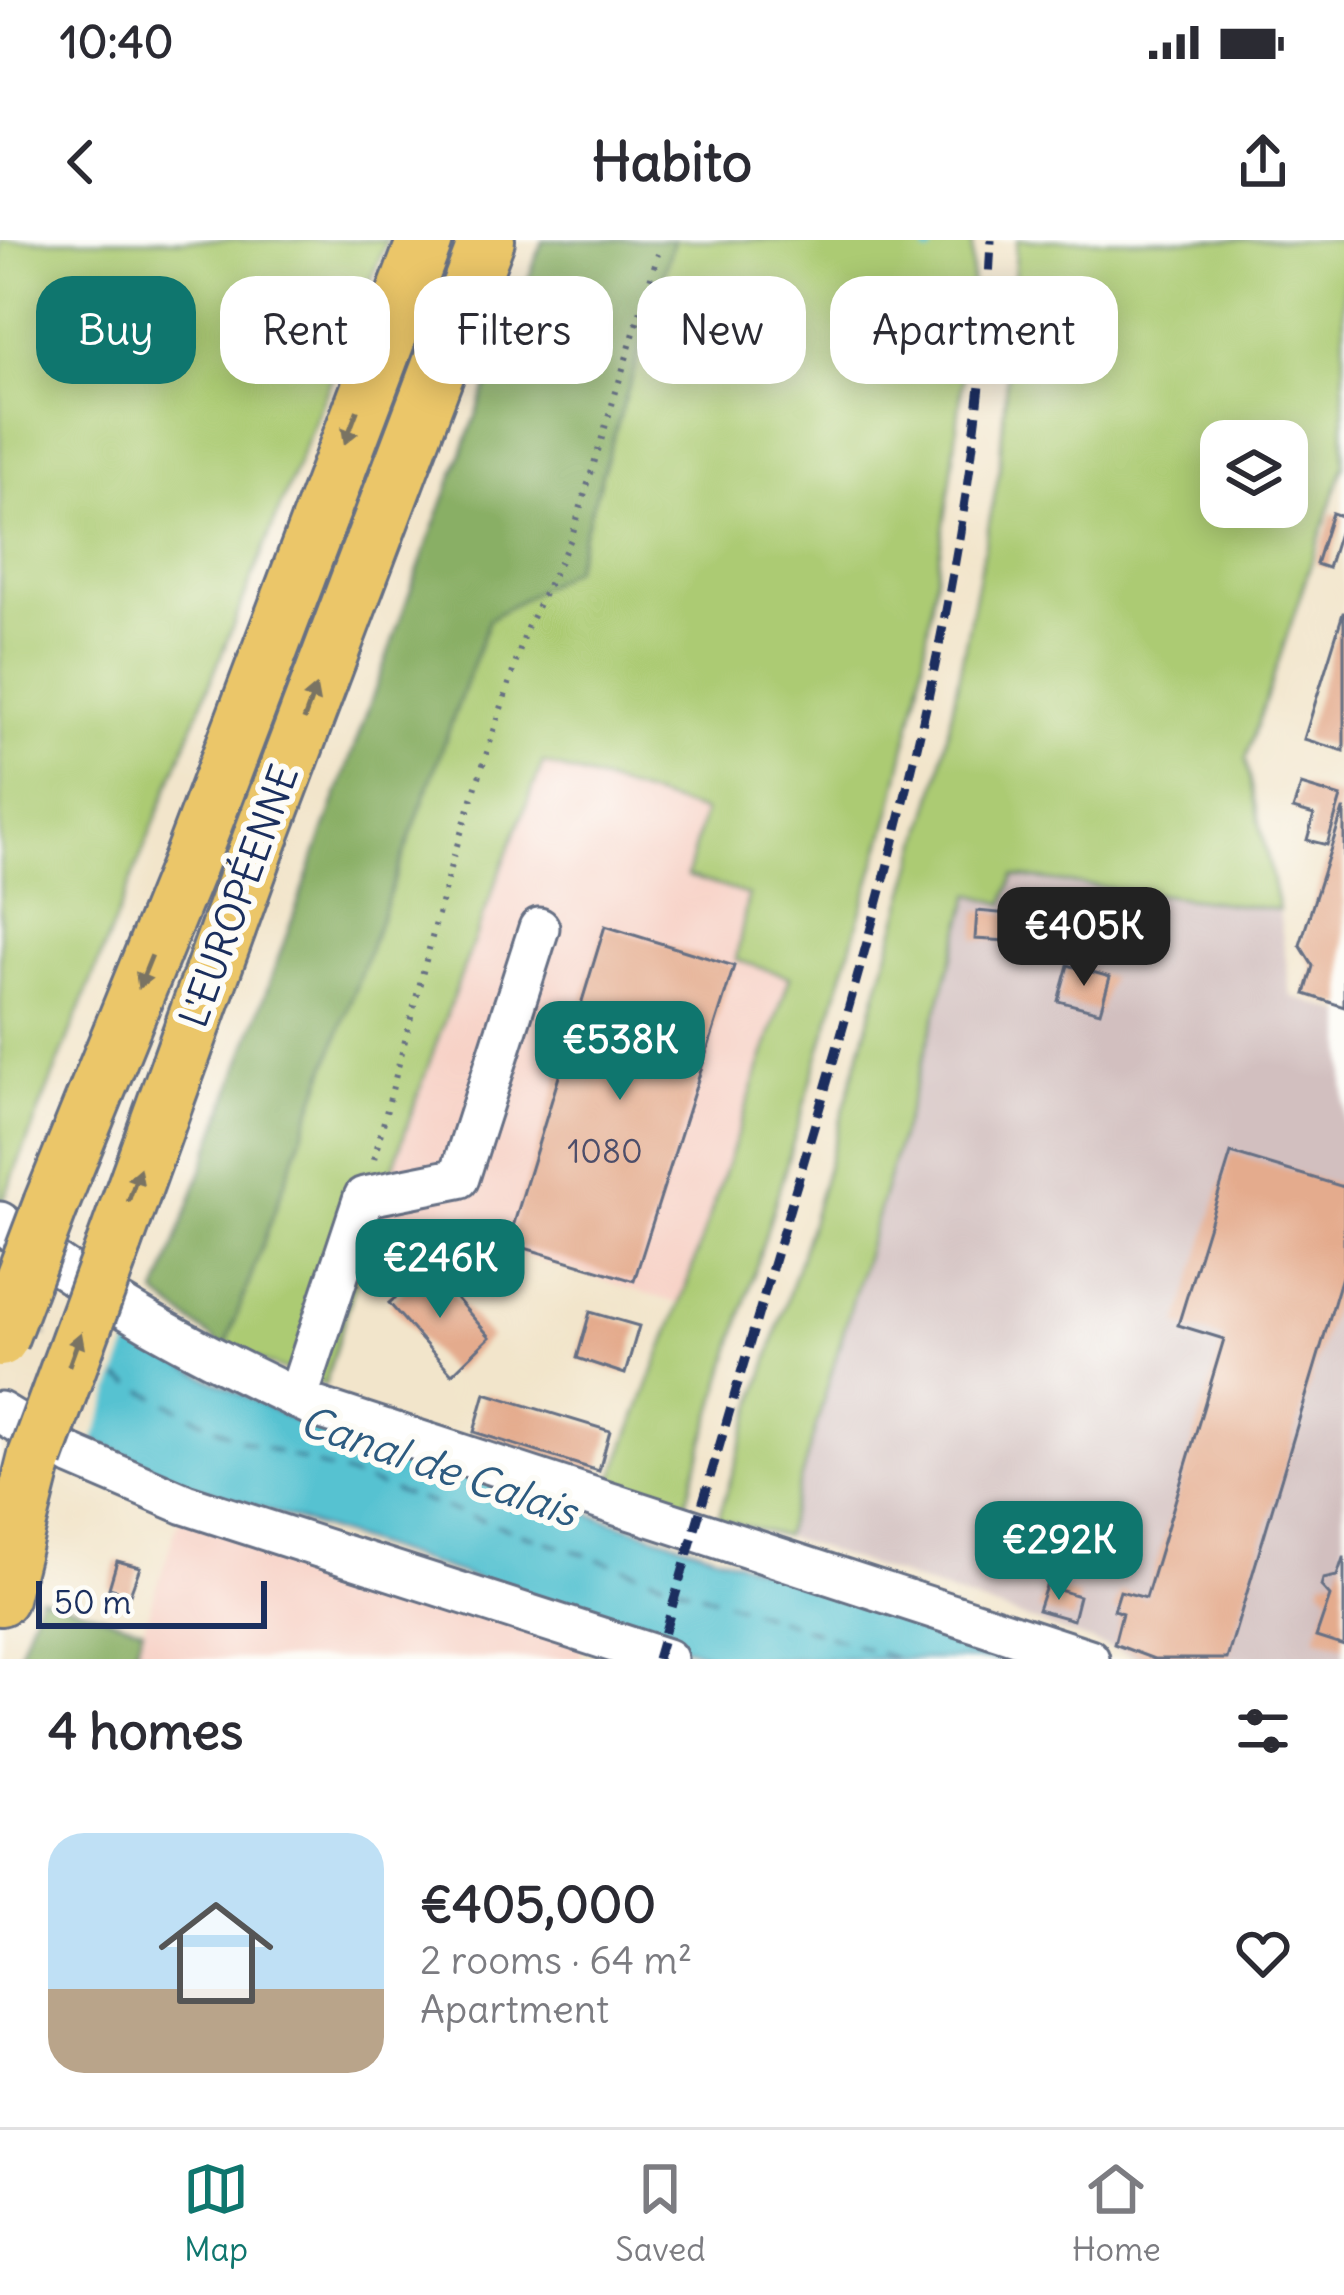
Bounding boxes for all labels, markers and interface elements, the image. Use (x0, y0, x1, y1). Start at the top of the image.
text: 10:40 (60, 14, 173, 70)
text: Habito (592, 128, 752, 196)
icon: back (48, 129, 114, 195)
icon: share (1230, 129, 1296, 195)
chip: Buy (36, 276, 196, 384)
chip: Rent (220, 276, 390, 384)
chip: Filters (414, 276, 613, 384)
chip: New (637, 276, 806, 384)
chip: Apartment (830, 276, 1118, 384)
one-way arrow (341, 410, 360, 446)
map controls (1200, 420, 1308, 528)
button: layers (1200, 420, 1308, 528)
one-way arrow (302, 685, 321, 721)
street label: L'EUROPÉENNE (169, 758, 309, 1034)
pin: €405K (1000, 887, 1168, 989)
text: €405K (1024, 901, 1144, 950)
one-way arrow (135, 955, 154, 991)
pin: €538K (536, 1001, 704, 1103)
text: €538K (562, 1015, 678, 1064)
house number: 1080 (567, 1130, 643, 1172)
one-way arrow (126, 1166, 145, 1203)
pin: €246K (356, 1219, 524, 1321)
text: €246K (383, 1233, 497, 1282)
one-way arrow (67, 1330, 86, 1366)
water label: Canal de Calais (294, 1394, 587, 1539)
pin: €292K (975, 1501, 1143, 1603)
text: €292K (1002, 1515, 1116, 1564)
scale bar (36, 1575, 267, 1628)
text: 50 m (54, 1581, 131, 1623)
icon: filters (1230, 1698, 1296, 1764)
text: 4 homes (48, 1699, 243, 1763)
text: €405,000 (420, 1872, 656, 1936)
icon: home (144, 1881, 288, 2025)
icon: heart (1230, 1920, 1296, 1986)
text: 2 rooms · 64 m² (420, 1936, 692, 1985)
text: Apartment (420, 1985, 609, 2034)
tab: Map (183, 2156, 249, 2270)
tab: Saved (615, 2156, 706, 2270)
tab: Home (1072, 2156, 1161, 2270)

